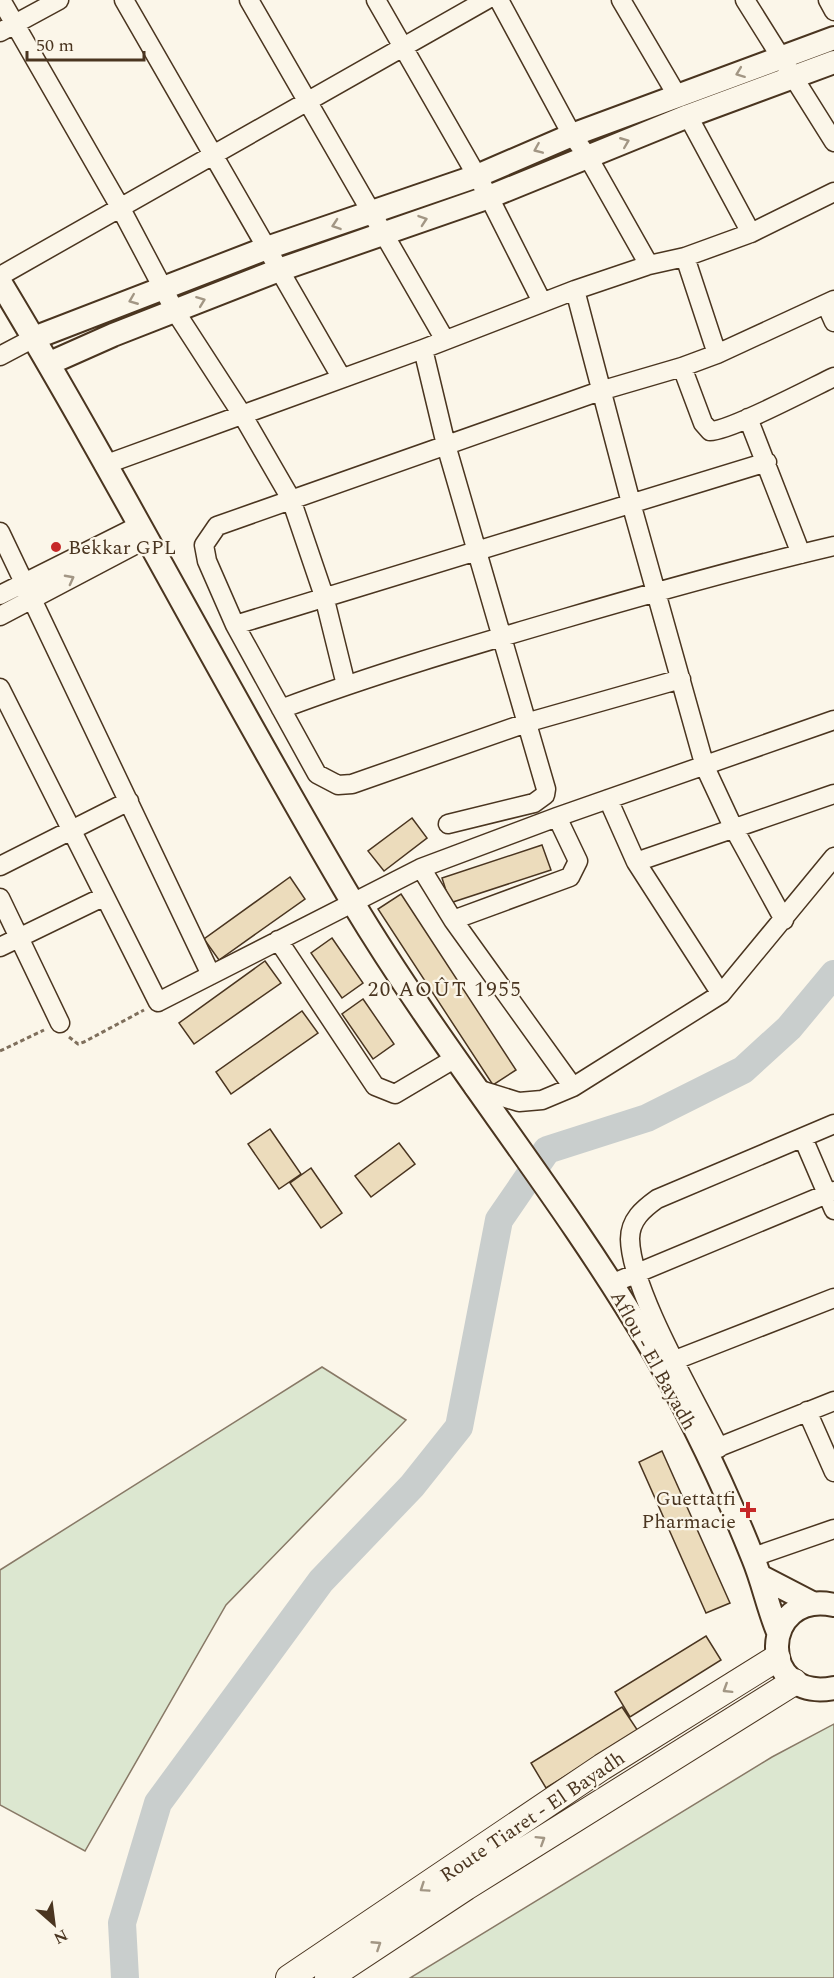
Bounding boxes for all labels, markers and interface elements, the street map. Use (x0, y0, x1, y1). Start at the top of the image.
scale bar (27, 24, 144, 62)
text: 50 m (36, 32, 74, 59)
one-way arrow (735, 66, 746, 78)
one-way arrow (618, 137, 629, 149)
one-way arrow (533, 142, 544, 154)
one-way arrow (417, 214, 428, 227)
one-way arrow (331, 218, 341, 230)
one-way arrow (128, 293, 139, 305)
one-way arrow (195, 295, 205, 308)
place label: Bekkar GPL (68, 533, 176, 563)
marker: Bekkar GPL (49, 540, 63, 554)
one-way arrow (64, 575, 75, 586)
district label: 20 AOÛT 1955 (368, 974, 522, 1006)
street label: Aflou - El Bayadh (602, 1285, 704, 1436)
place label: Guettatfi Pharmacie (642, 1484, 736, 1537)
marker: Guettatfi Pharmacie (741, 1503, 755, 1517)
one-way arrow (723, 1681, 733, 1693)
street label: Route Tiaret - El Bayadh (434, 1744, 631, 1890)
one-way arrow (535, 1836, 545, 1848)
one-way arrow (420, 1881, 431, 1892)
north arrow (24, 1894, 84, 1954)
text: N (49, 1923, 72, 1950)
one-way arrow (371, 1941, 381, 1953)

